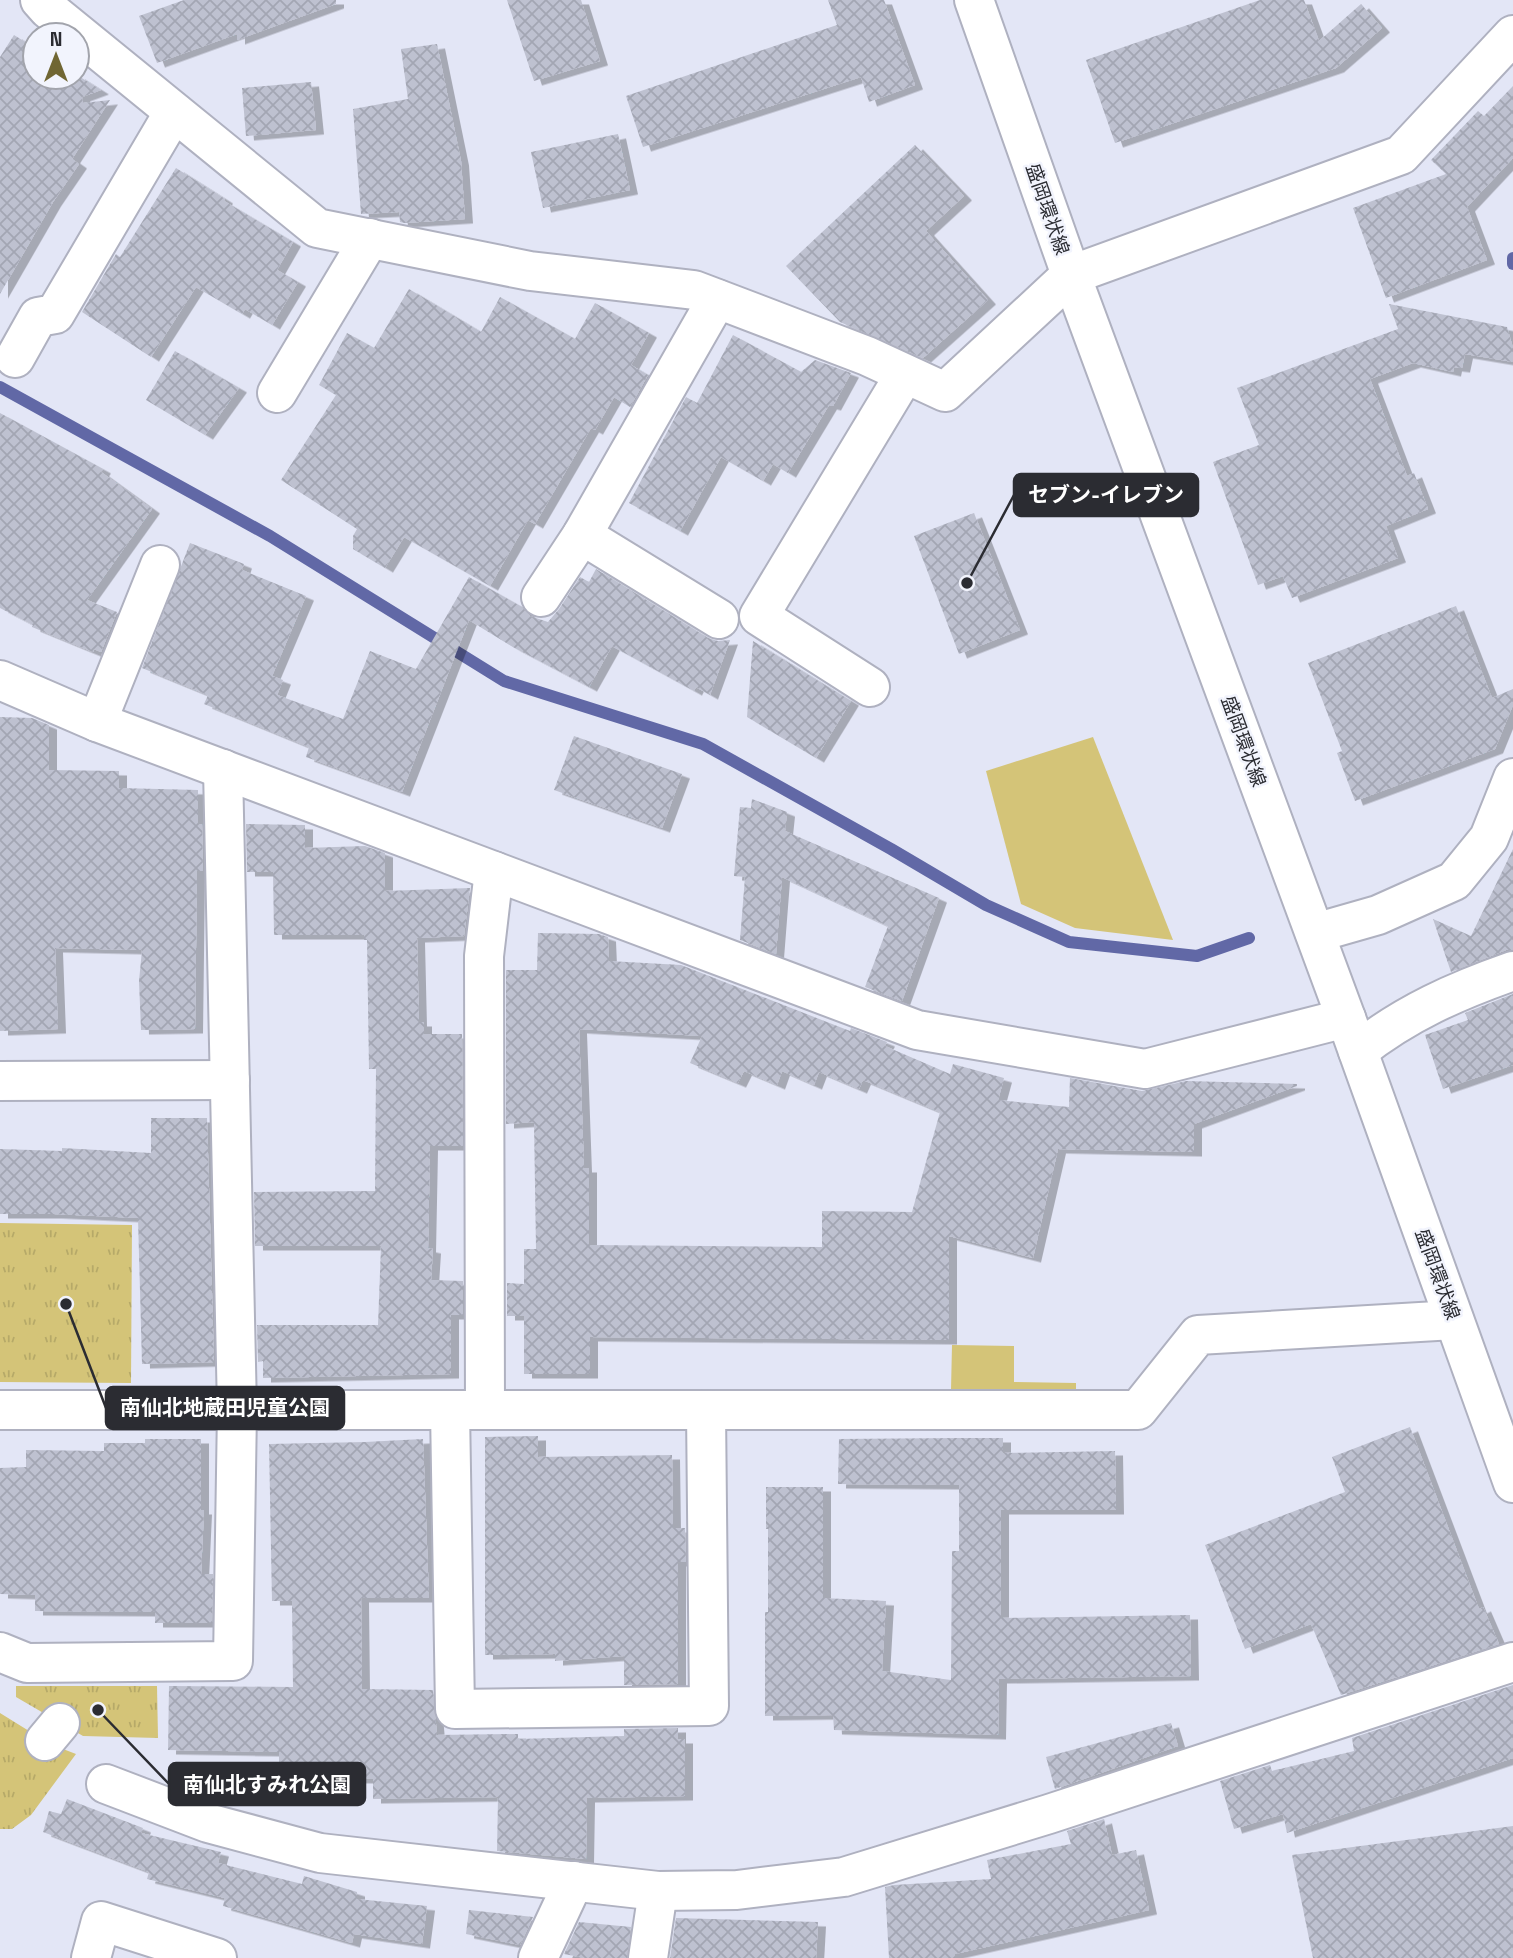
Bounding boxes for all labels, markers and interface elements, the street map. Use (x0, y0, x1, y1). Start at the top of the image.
north arrow (21, 21, 91, 91)
text: N (50, 27, 62, 52)
street label: 盛岡環状線 (1020, 160, 1075, 258)
callout: セブン-イレブン (1014, 474, 1198, 516)
text: セブン-イレブン (1028, 481, 1184, 508)
street label: 盛岡環状線 (1216, 692, 1272, 790)
street label: 盛岡環状線 (1410, 1225, 1466, 1323)
callout: 南仙北地蔵田児童公園 (106, 1387, 344, 1429)
text: 南仙北地蔵田児童公園 (120, 1394, 330, 1421)
callout: 南仙北すみれ公園 (169, 1763, 365, 1805)
text: 南仙北すみれ公園 (183, 1771, 351, 1798)

